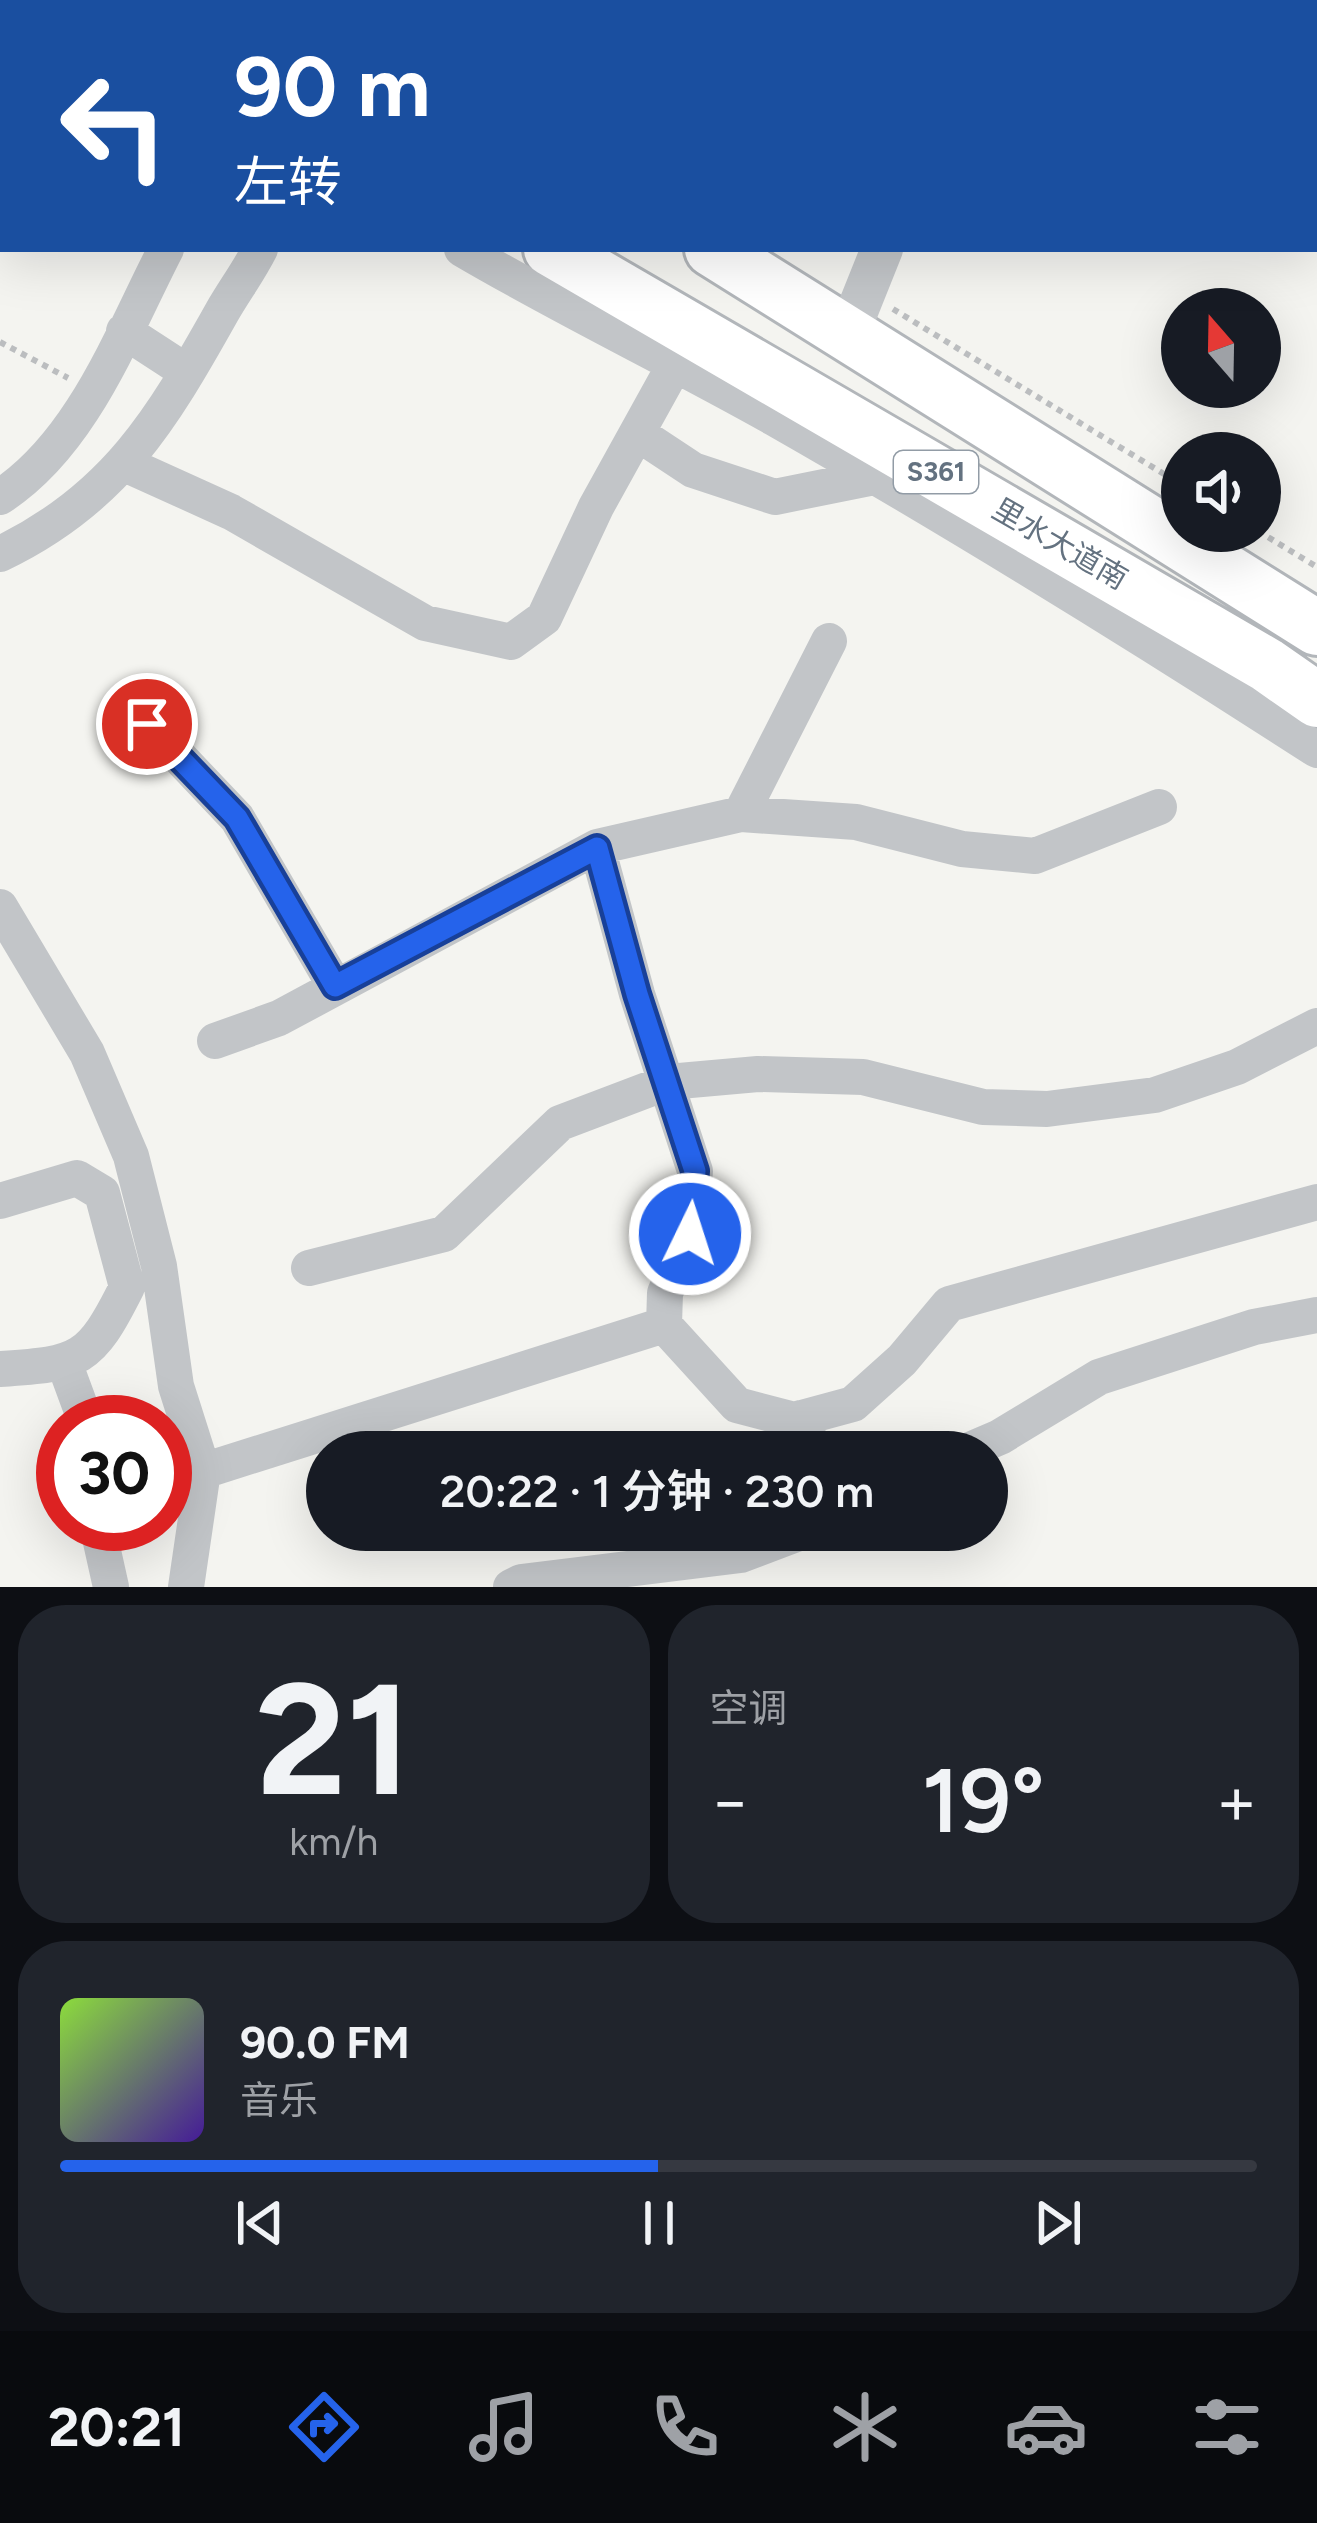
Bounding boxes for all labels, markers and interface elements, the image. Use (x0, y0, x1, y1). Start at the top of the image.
text: 90 m (234, 36, 430, 137)
icon: left (36, 48, 192, 204)
text: 左转 (234, 150, 342, 215)
north arrow (1161, 288, 1281, 408)
map controls (1161, 288, 1281, 552)
button: sound (1161, 432, 1281, 552)
road number: S361 (894, 451, 978, 493)
street label: 里水大道南 (986, 490, 1134, 597)
pin (96, 673, 198, 775)
icon: arrive (114, 691, 180, 757)
position arrow (627, 1171, 753, 1297)
speed limit sign: 30 (36, 1395, 192, 1551)
text: 20:22 · 1 分钟 · 230 m (440, 1464, 874, 1518)
text: 21 (256, 1646, 412, 1833)
text: 空调 (710, 1685, 788, 1732)
text: 19° (922, 1746, 1045, 1855)
text: − (710, 1761, 751, 1841)
text: + (1216, 1761, 1257, 1841)
text: km/h (289, 1818, 378, 1865)
text: 90.0 FM (240, 2015, 410, 2069)
text: 音乐 (240, 2077, 318, 2124)
icon: previous (227, 2190, 293, 2256)
icon: pause (626, 2190, 692, 2256)
icon: next (1025, 2190, 1091, 2256)
icon: directions (282, 2385, 366, 2469)
icon: music (462, 2385, 546, 2469)
icon: phone (643, 2385, 727, 2469)
icon: climate (823, 2385, 907, 2469)
icon: car (1004, 2385, 1088, 2469)
icon: filters (1185, 2385, 1269, 2469)
text: 20:21 (48, 2395, 185, 2460)

